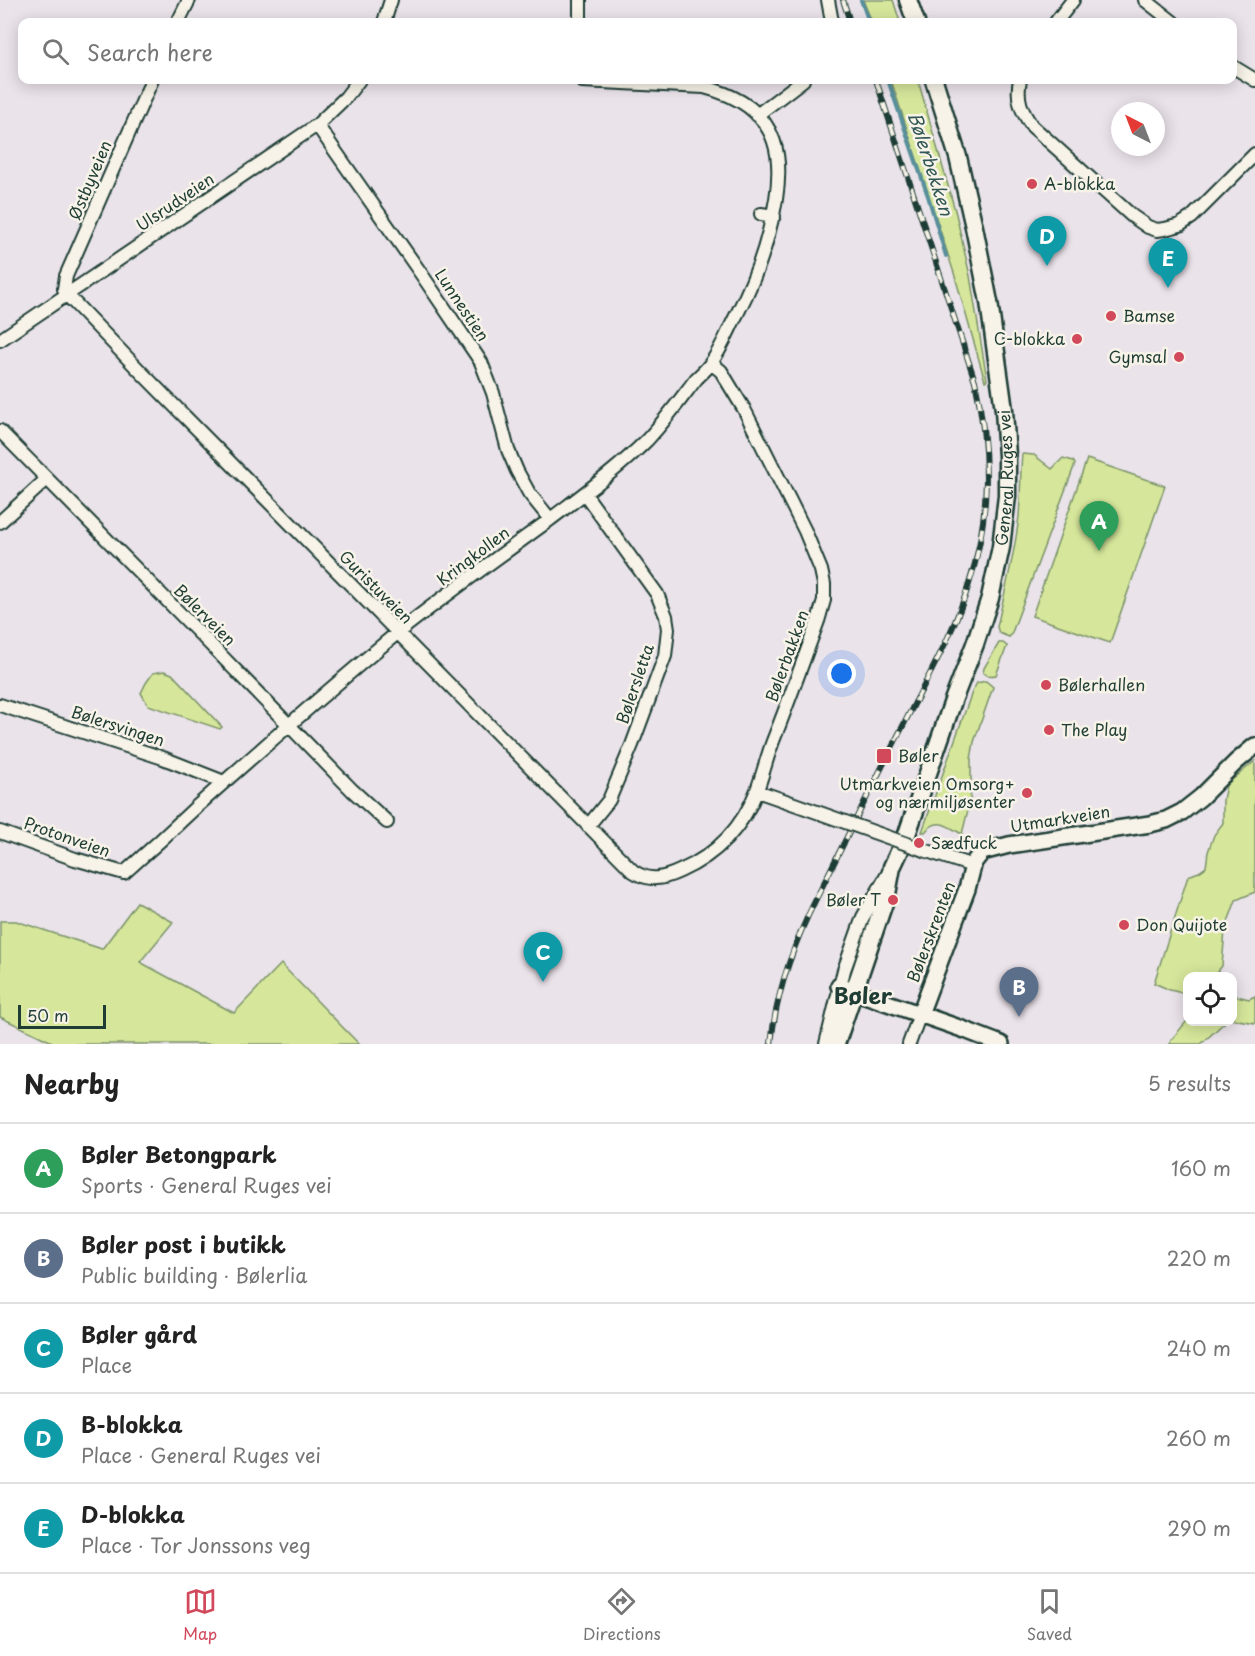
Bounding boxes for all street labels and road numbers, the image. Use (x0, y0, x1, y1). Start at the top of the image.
street label: Østbyveien (62, 136, 117, 223)
street label: Ulsrudveien (131, 166, 218, 236)
street label: Lunnestien (430, 263, 496, 345)
street label: General Ruges vei (988, 409, 1018, 547)
street label: Kringkollen (431, 520, 514, 591)
street label: Guristuveien (334, 544, 419, 629)
street label: Bølerveien (169, 578, 242, 651)
street label: Bølerbakken (758, 606, 814, 705)
street label: Bølersletta (609, 640, 659, 727)
street label: Bølersvingen (69, 699, 168, 751)
street label: Utmarkveien (1008, 798, 1111, 838)
street label: Protonveien (21, 810, 114, 862)
street label: Bølerskrenten (900, 878, 960, 985)

